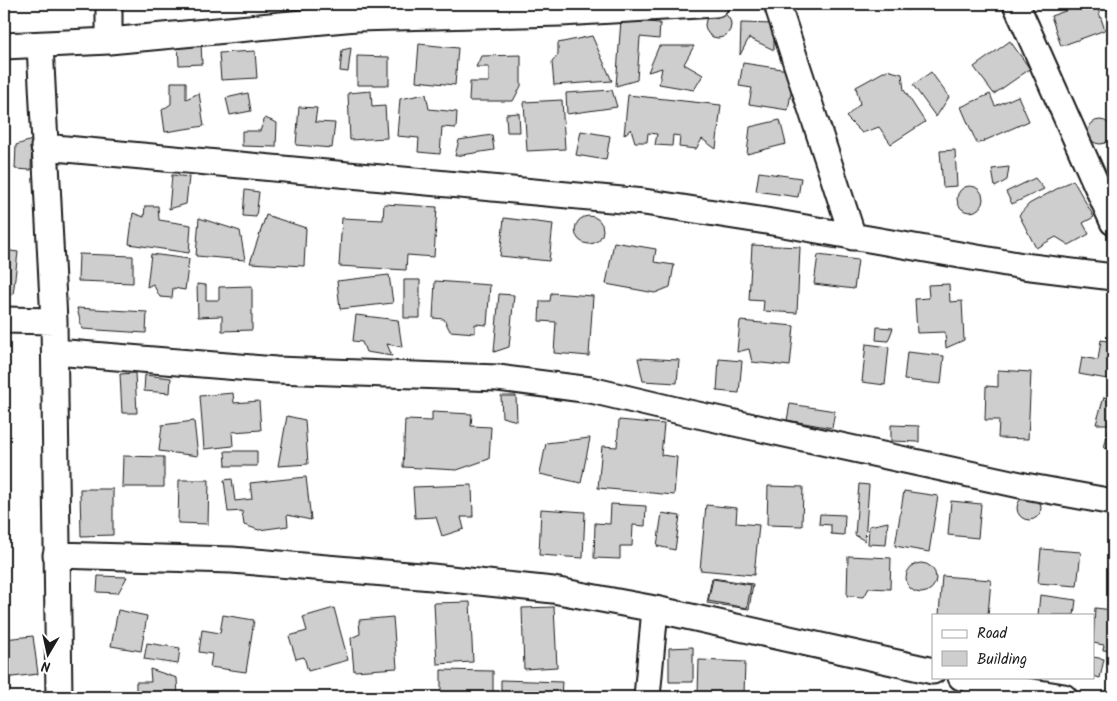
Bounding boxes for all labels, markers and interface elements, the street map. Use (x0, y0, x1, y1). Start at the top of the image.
legend (932, 614, 1094, 678)
text: Road (977, 622, 1008, 646)
north arrow (22, 628, 72, 678)
text: Building (977, 648, 1027, 672)
text: N (40, 654, 52, 677)

